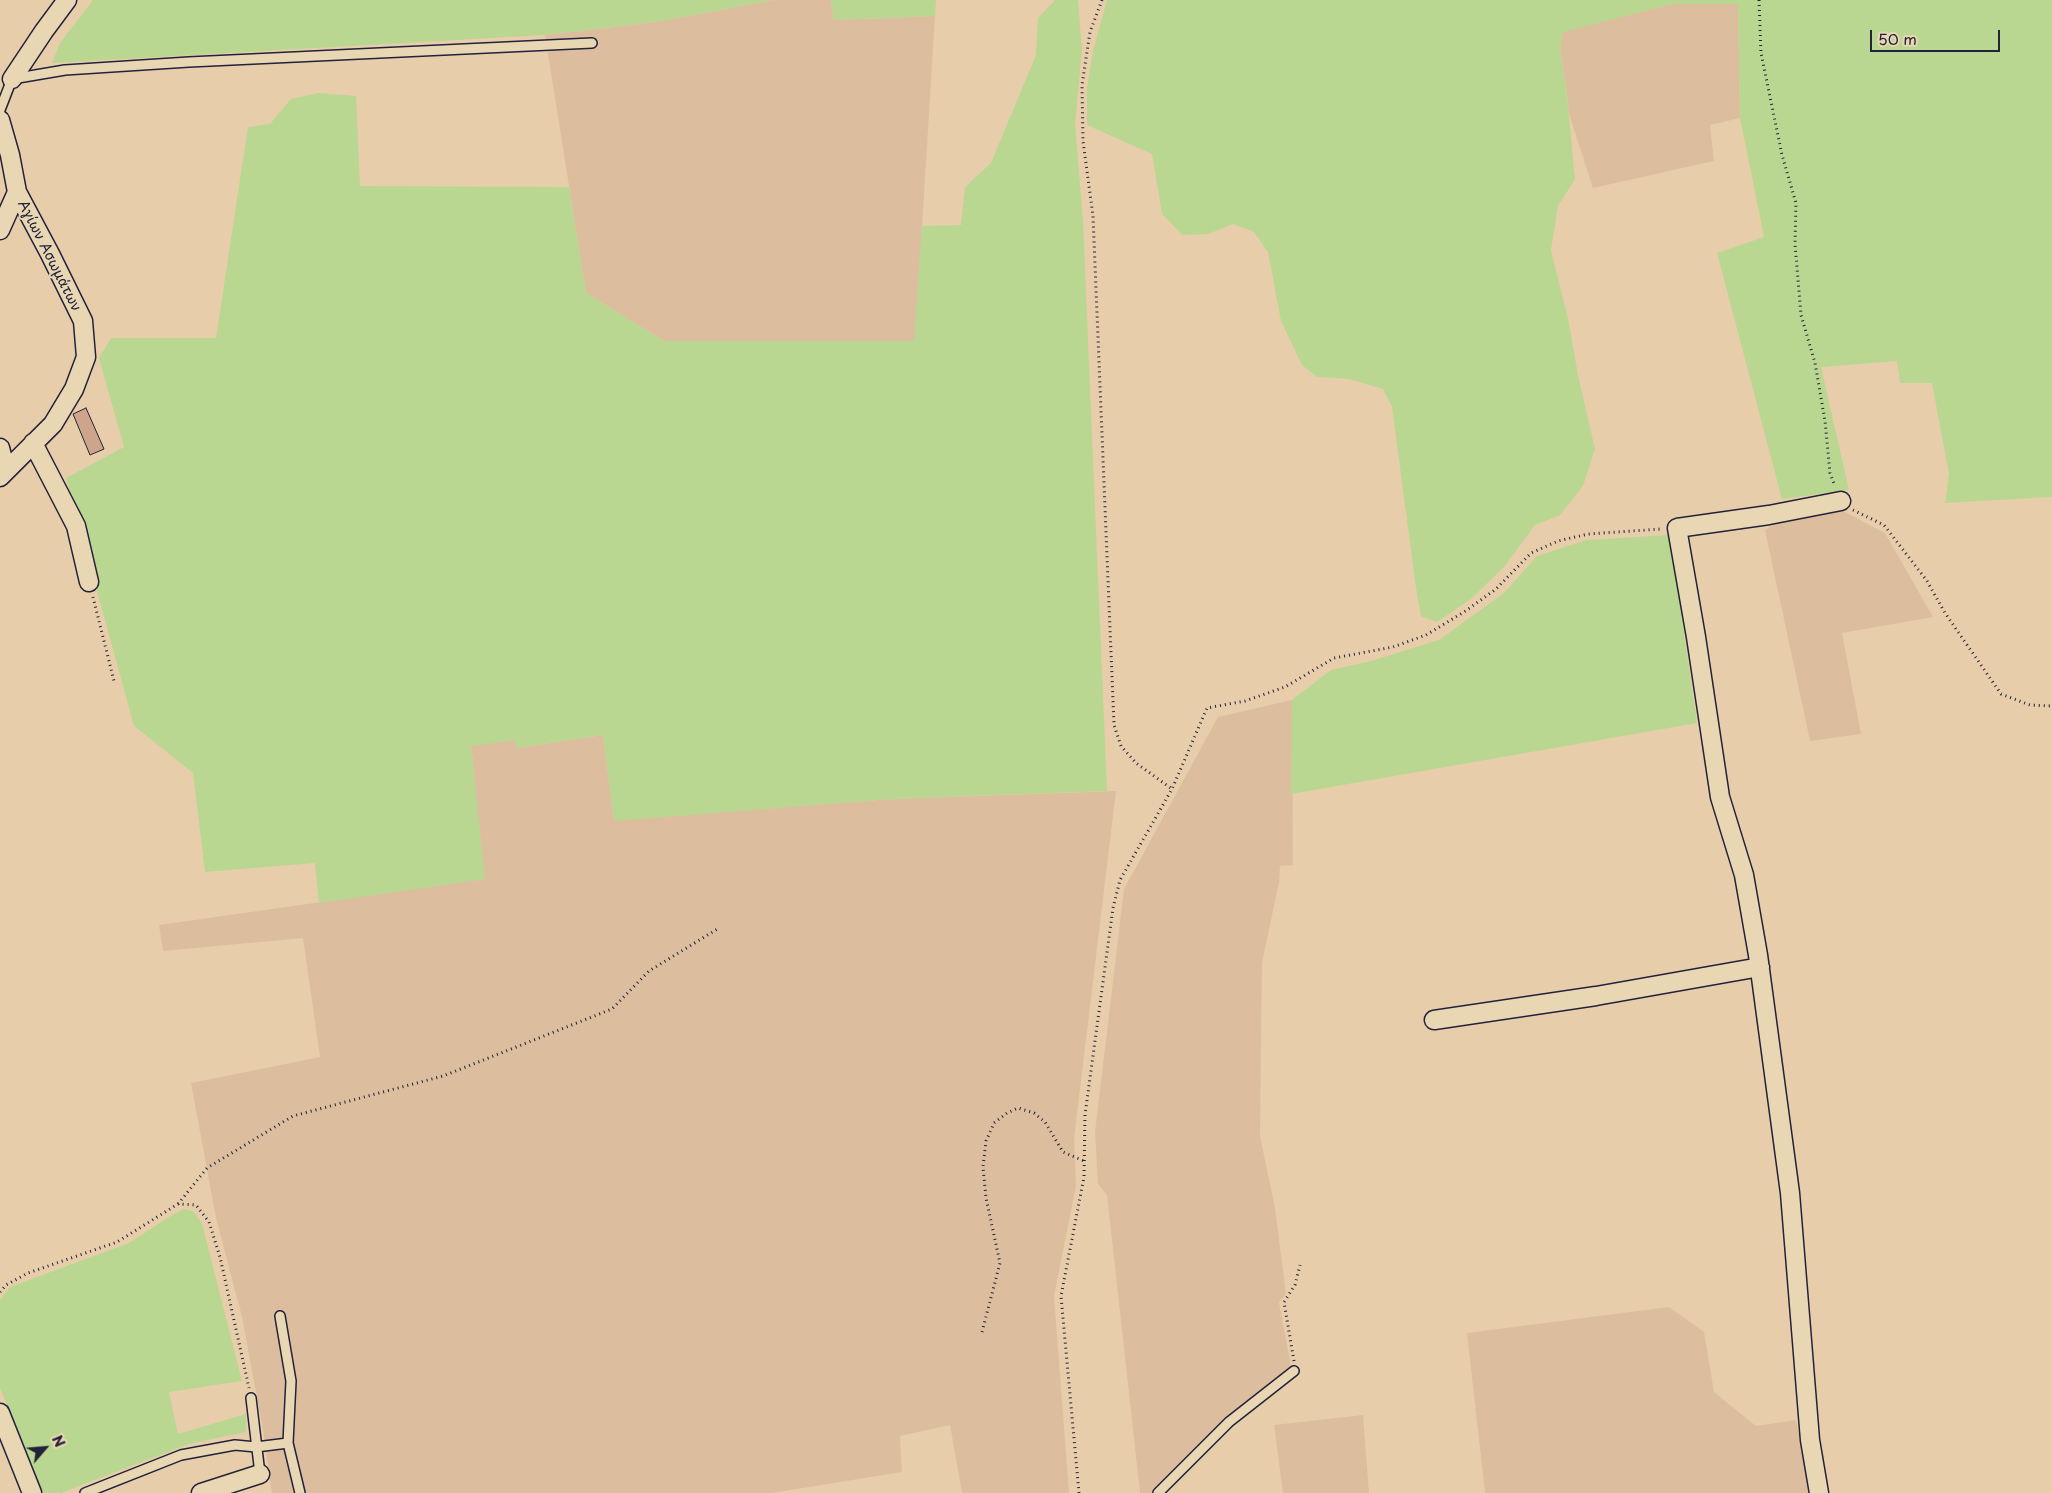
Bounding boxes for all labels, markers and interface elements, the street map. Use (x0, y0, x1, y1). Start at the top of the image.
scale bar (1872, 20, 2002, 52)
text: 50 m (1878, 27, 1917, 50)
street label: Αγίων Ασωμάτων (14, 198, 84, 314)
north arrow (20, 1423, 70, 1473)
text: N (47, 1431, 71, 1451)

